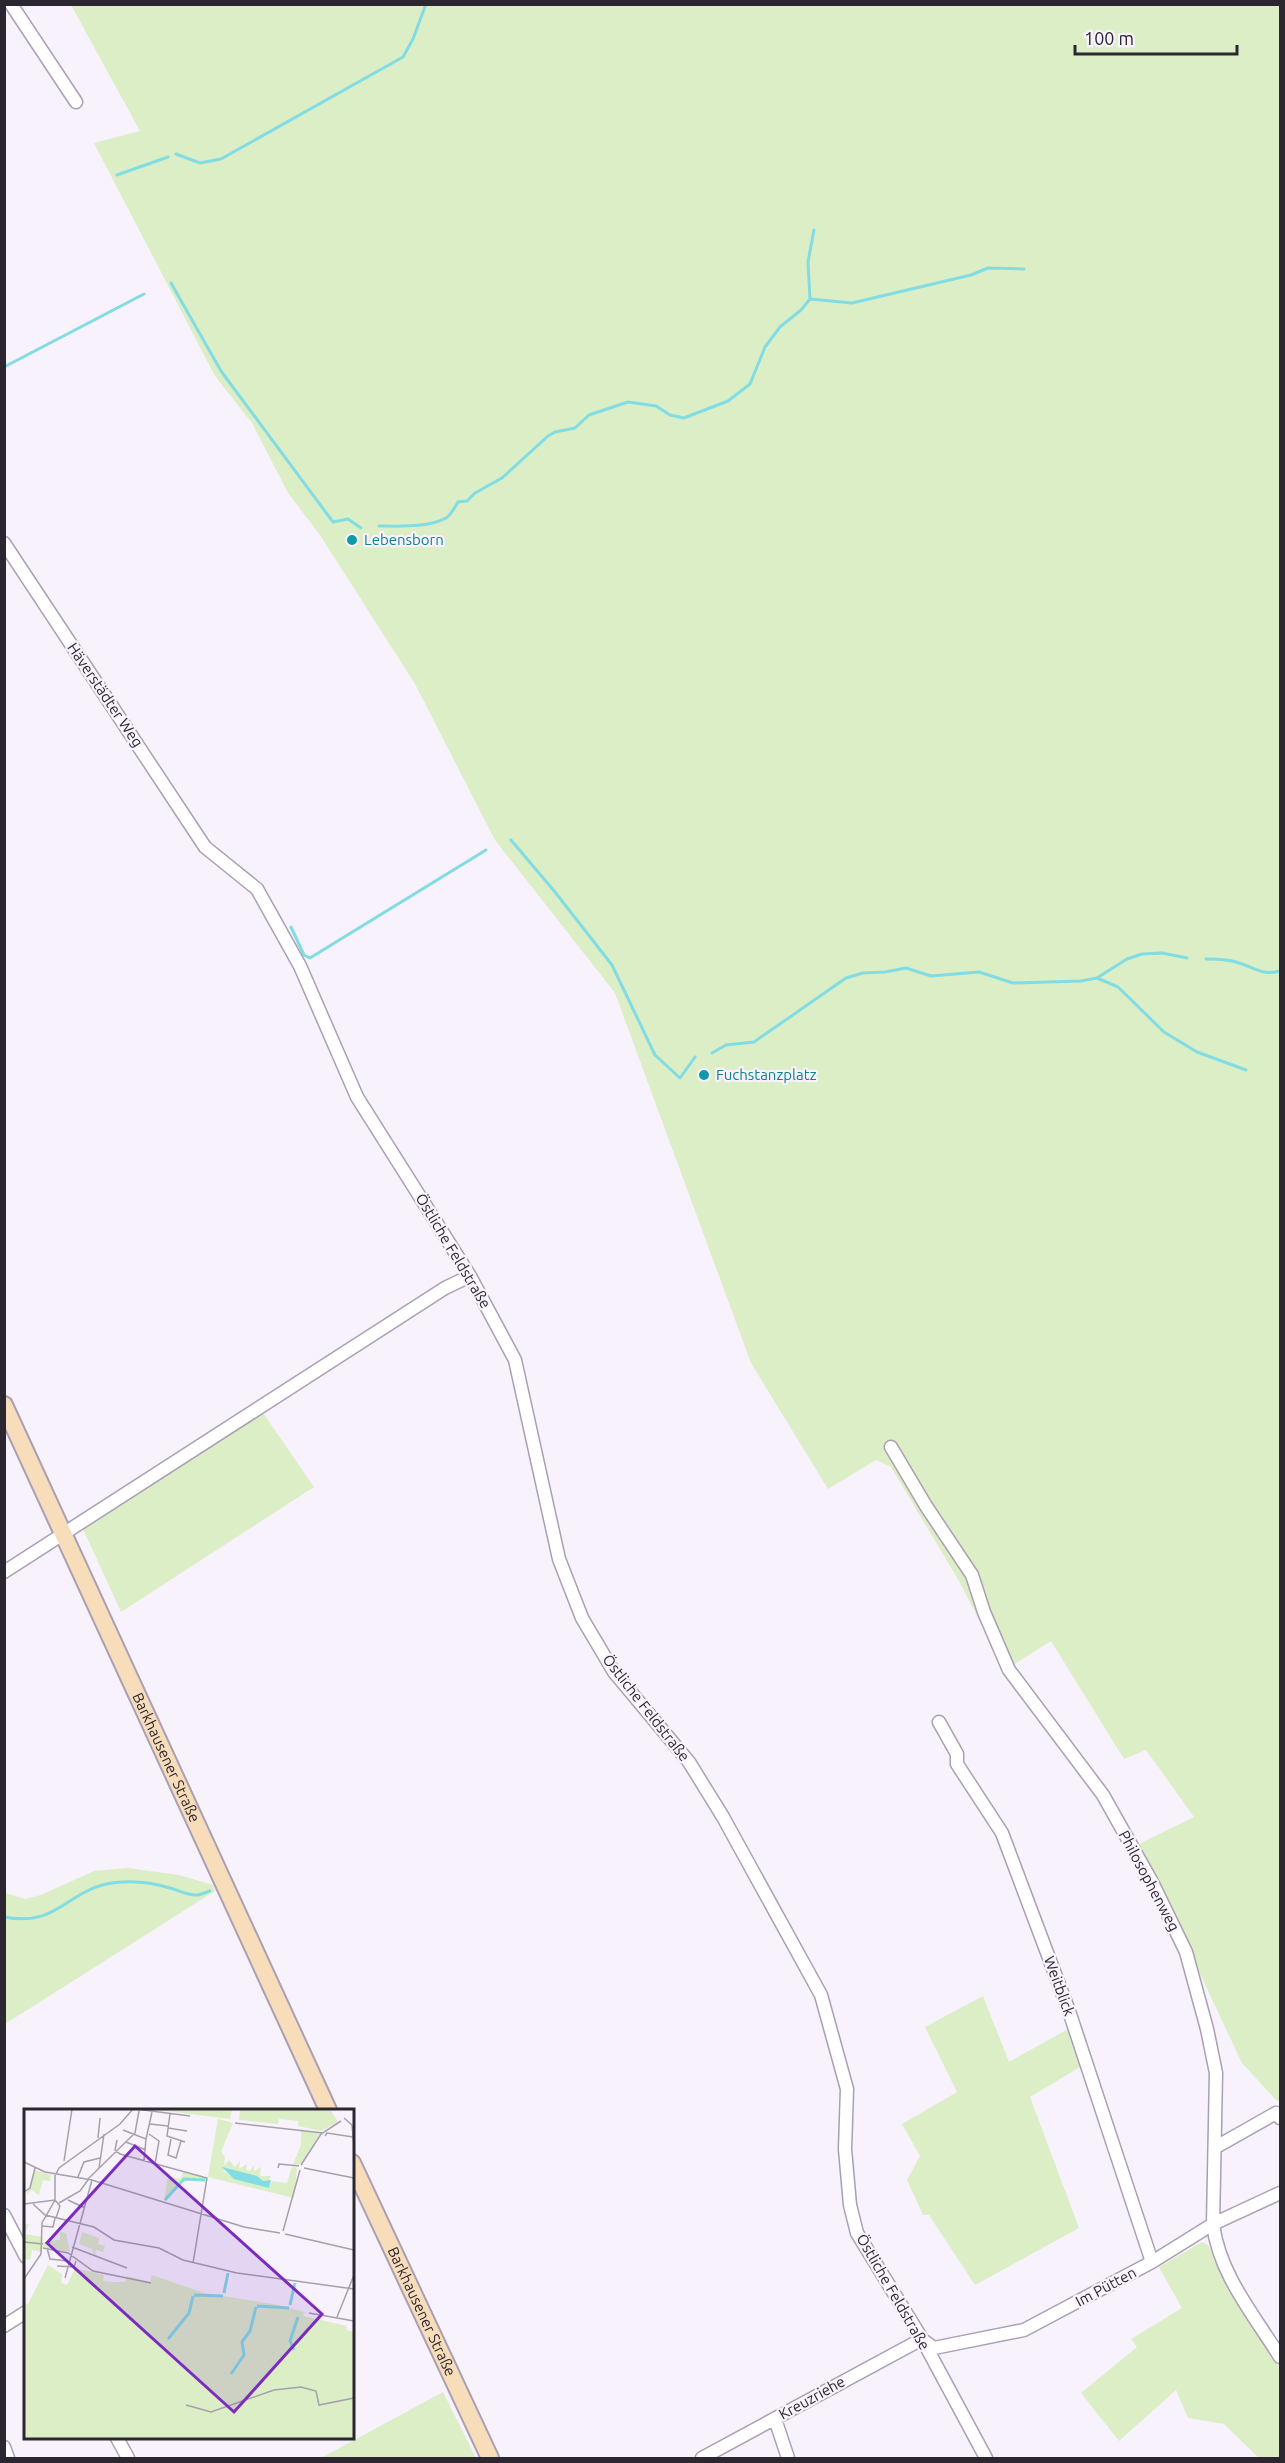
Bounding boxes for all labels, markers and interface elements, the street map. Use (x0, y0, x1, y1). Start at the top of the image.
scale bar (1075, 18, 1237, 56)
text: 100 m (1084, 28, 1134, 48)
place label: Lebensborn (364, 531, 444, 548)
marker: Lebensborn (345, 533, 359, 547)
street label: Häverstädter Weg (64, 639, 147, 750)
place label: Fuchstanzplatz (716, 1066, 817, 1083)
marker: Fuchstanzplatz (697, 1068, 711, 1082)
street label: Östliche Feldstraße (412, 1190, 494, 1311)
street label: Östliche Feldstraße (599, 1651, 693, 1764)
street label: Barkhausener Straße (129, 1690, 204, 1825)
street label: Philosophenweg (1116, 1827, 1183, 1934)
street label: Weitblick (1041, 1954, 1078, 2018)
inset map (24, 2109, 354, 2439)
street label: Östliche Feldstraße (853, 2231, 934, 2353)
street label: Barkhausener Straße (384, 2244, 459, 2379)
street label: Im Pütten (1072, 2263, 1139, 2310)
street label: Kreuzriehe (776, 2372, 848, 2423)

